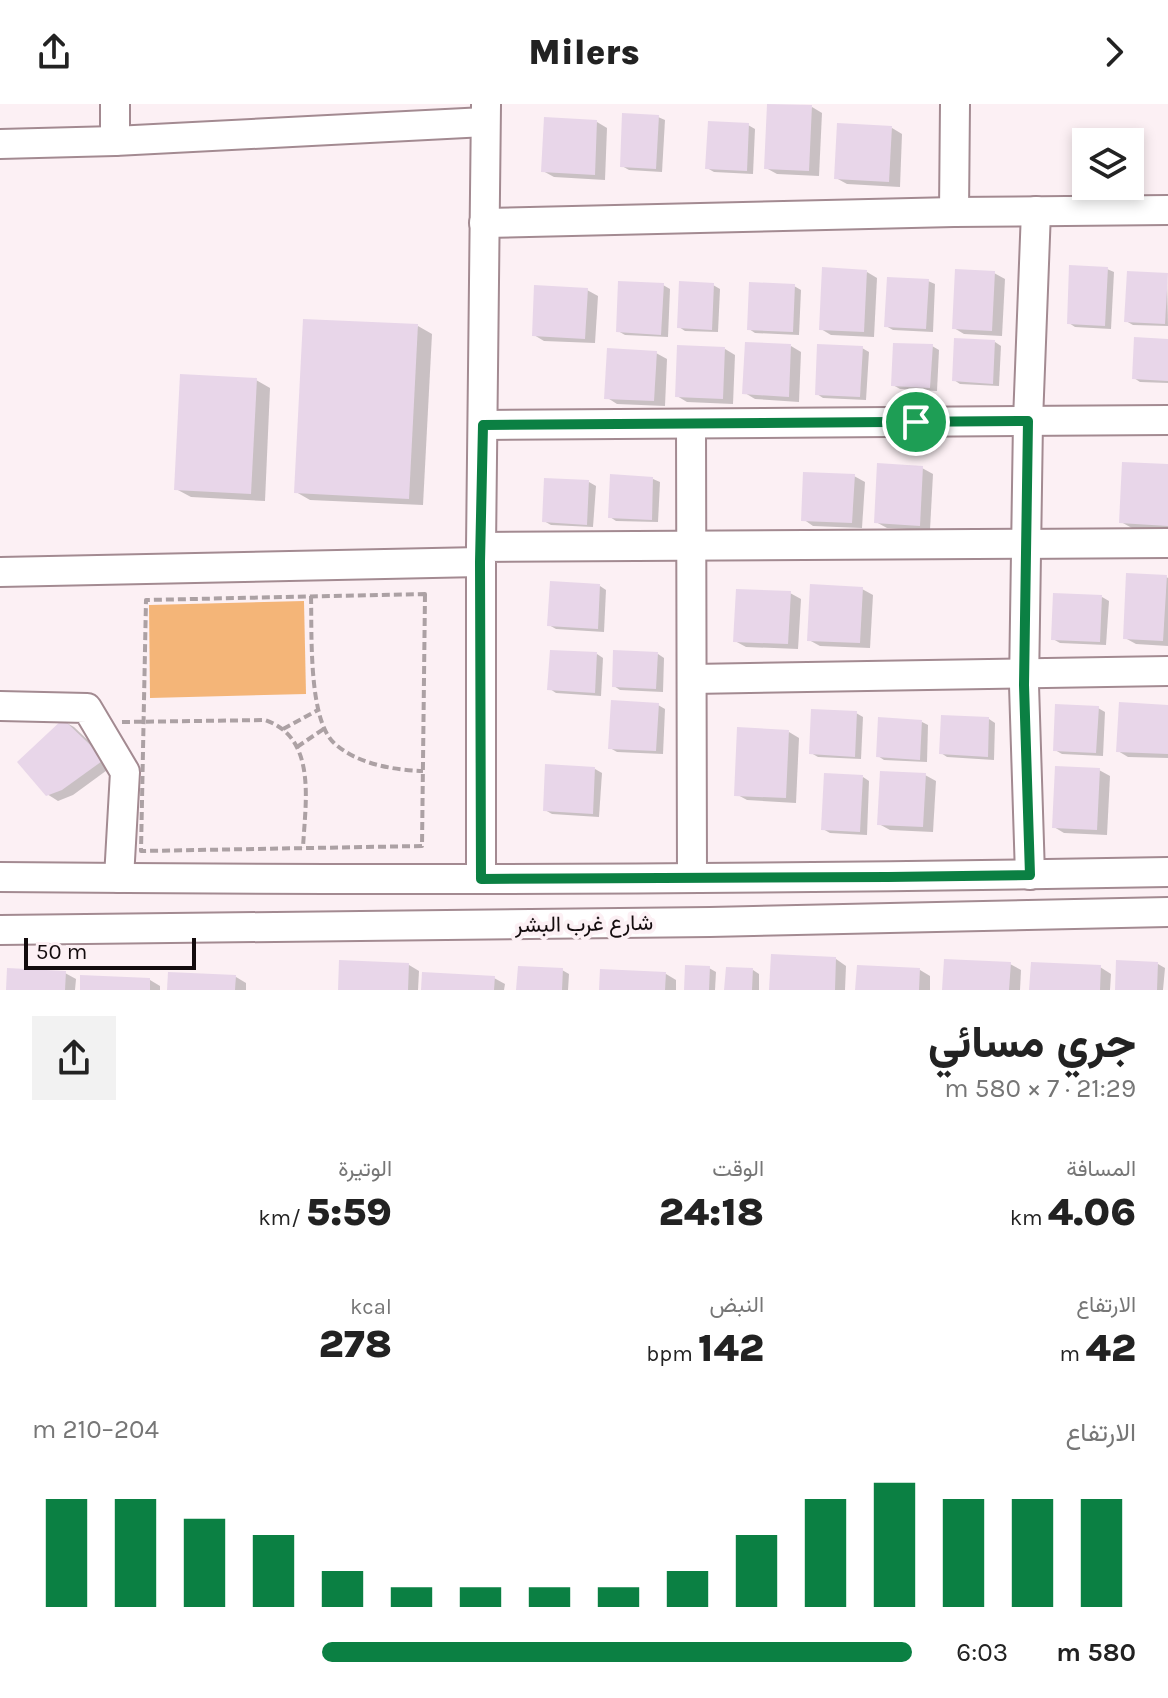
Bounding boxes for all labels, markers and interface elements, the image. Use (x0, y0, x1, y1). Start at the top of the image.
icon: share (32, 30, 76, 74)
icon: forward (1092, 30, 1136, 74)
text: Milers (528, 31, 640, 73)
map controls (1072, 128, 1144, 200)
button: layers (1072, 128, 1144, 200)
pin (882, 388, 950, 456)
icon: arrive (894, 400, 938, 444)
street label: شارع غرب البشر (514, 910, 653, 939)
scale bar (24, 934, 196, 970)
text: 50 m (36, 939, 87, 965)
button: share (32, 1016, 116, 1100)
text: جري مسائي (928, 1017, 1136, 1068)
text: 21:29 · 7 × 580 m (944, 1073, 1136, 1104)
text: الوتيرة (338, 1156, 392, 1182)
text: الوقت (712, 1156, 764, 1182)
text: المسافة (1066, 1156, 1136, 1182)
text: 5:59 (306, 1188, 392, 1235)
text: 24:18 (658, 1188, 764, 1235)
text: 4.06 (1048, 1188, 1136, 1235)
text: /km (258, 1205, 306, 1231)
text: km (1010, 1205, 1048, 1231)
text: النبض (710, 1292, 764, 1318)
text: الارتفاع (1076, 1292, 1136, 1318)
text: kcal (350, 1294, 392, 1320)
text: 278 (318, 1320, 392, 1367)
text: 142 (698, 1324, 764, 1371)
text: 42 (1085, 1324, 1136, 1371)
text: bpm (646, 1341, 698, 1367)
text: m (1060, 1341, 1085, 1367)
text: 204–210 m (32, 1414, 159, 1445)
text: الارتفاع (1065, 1417, 1136, 1448)
text: 6:03 (956, 1637, 1008, 1668)
text: 580 m (1056, 1637, 1136, 1668)

